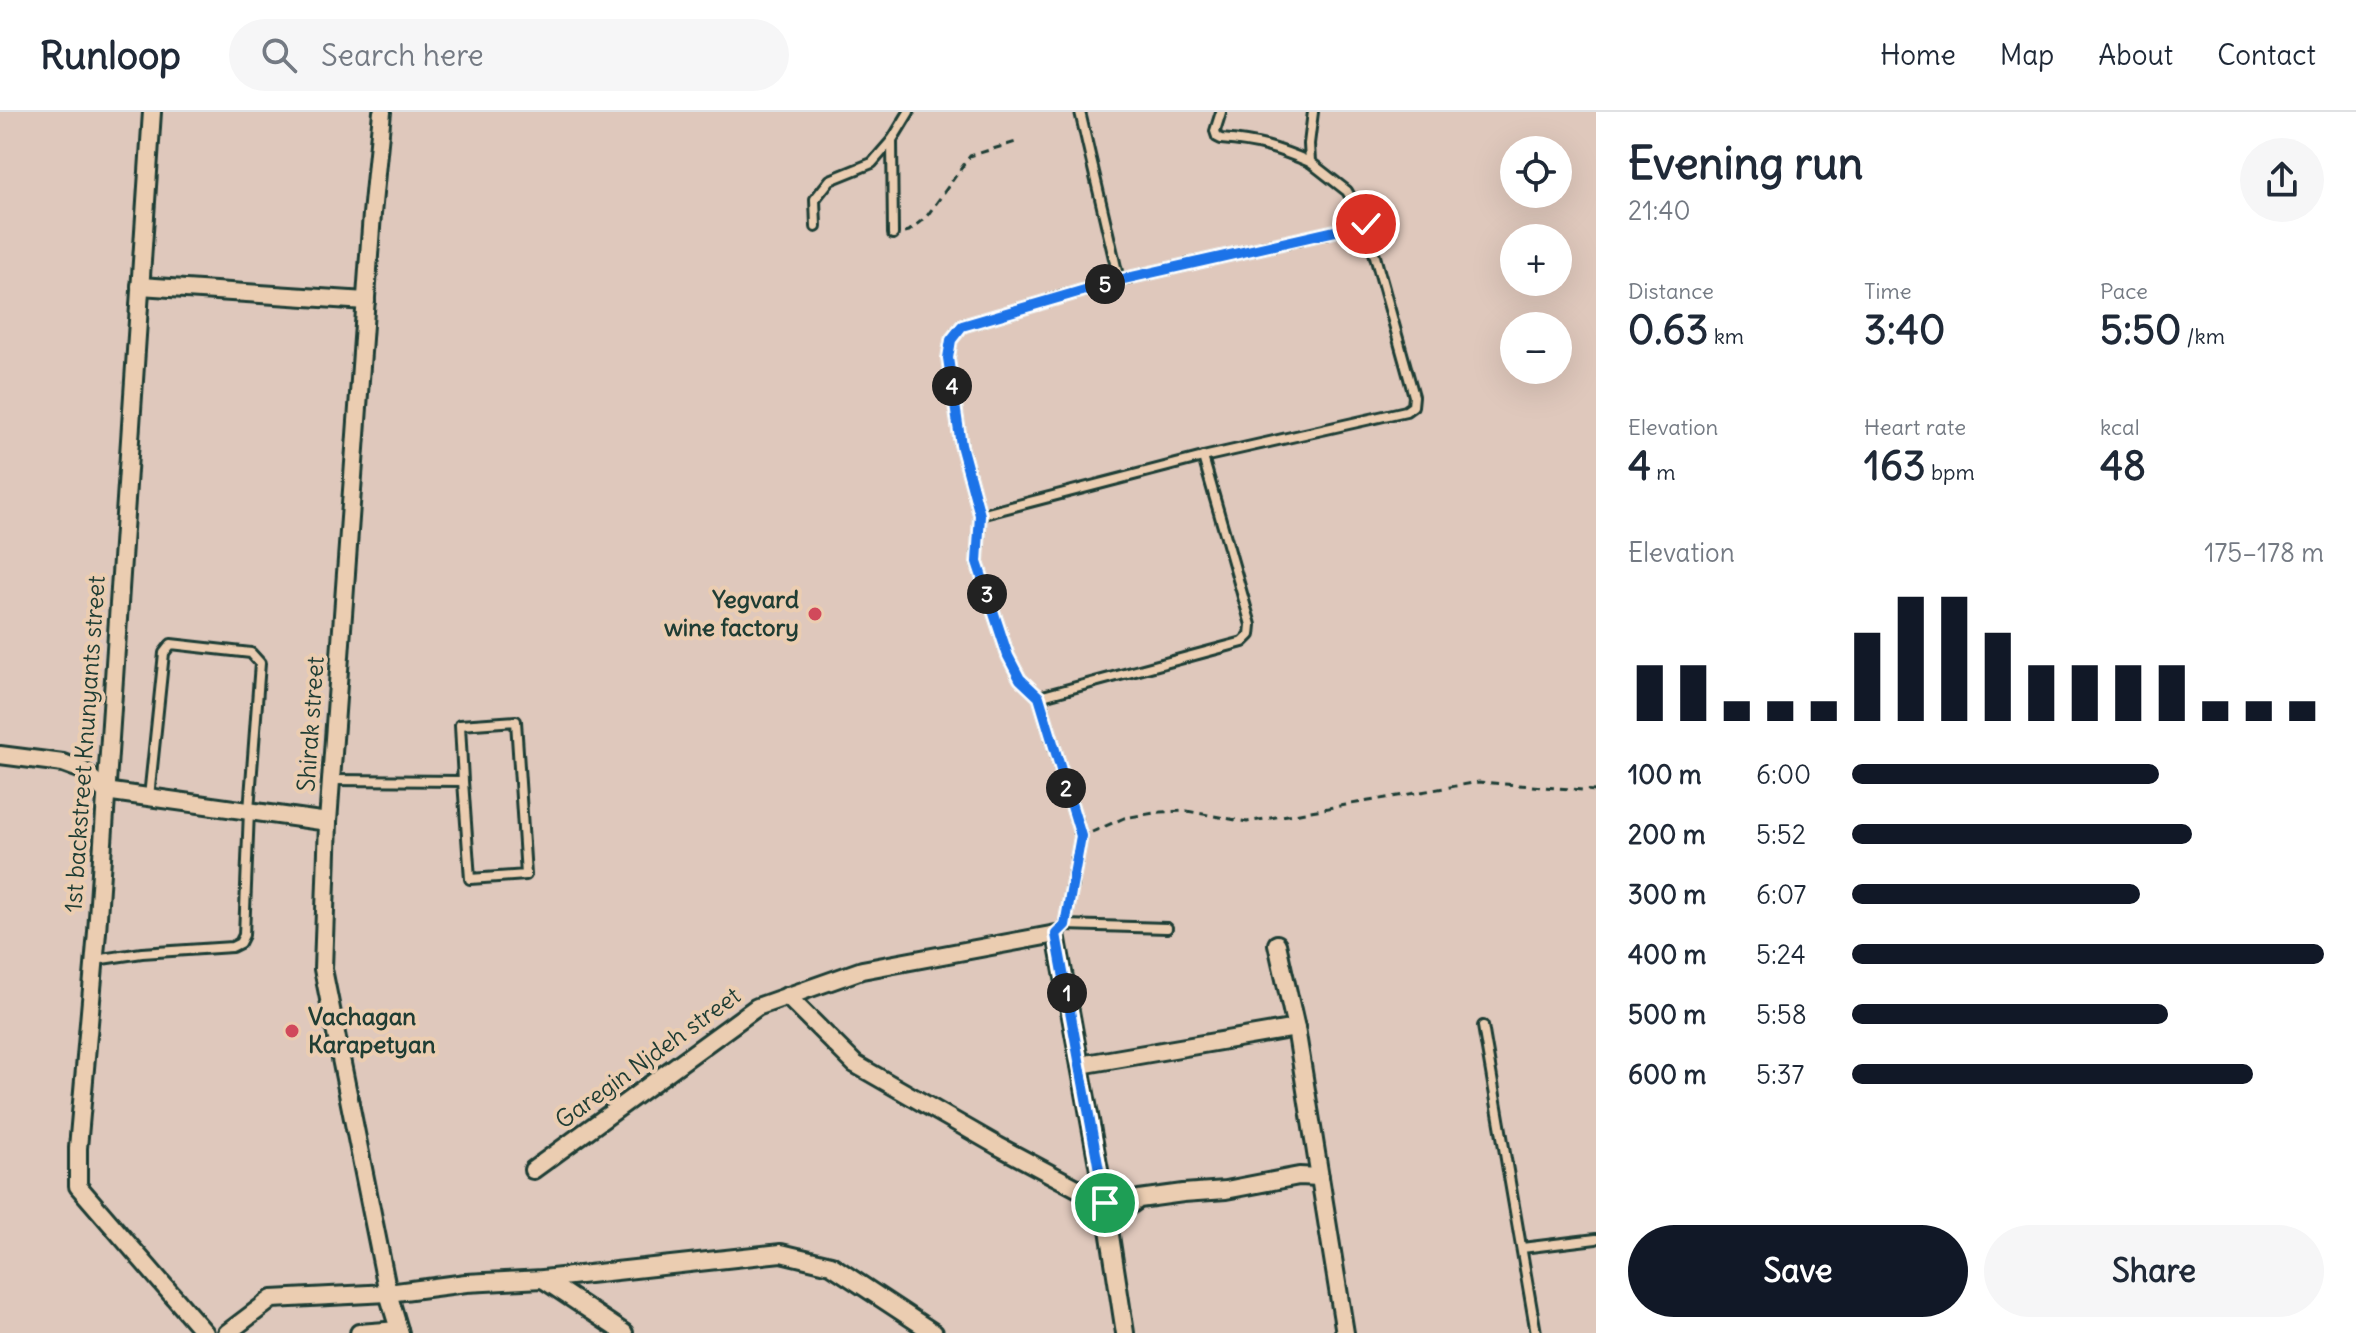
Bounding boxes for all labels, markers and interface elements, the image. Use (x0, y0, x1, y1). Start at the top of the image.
search box (229, 19, 789, 91)
text: Runloop (40, 32, 181, 79)
icon: search (257, 33, 301, 77)
text: Search here (321, 36, 484, 74)
text: Home (1880, 37, 1956, 73)
text: Map (2000, 37, 2054, 73)
text: About (2098, 37, 2173, 73)
text: Contact (2217, 37, 2316, 73)
map controls (1500, 136, 1572, 384)
button: locate (1500, 136, 1572, 208)
text: Evening run (1628, 136, 1863, 191)
button: share (2240, 138, 2324, 222)
pin (1332, 190, 1400, 258)
text: 21:40 (1628, 194, 1691, 227)
icon: check (1344, 202, 1388, 246)
button: + (1500, 224, 1572, 296)
pin: 5 (1085, 264, 1125, 304)
text: 5 (1099, 270, 1111, 298)
text: Distance (1628, 277, 1714, 305)
text: Time (1864, 277, 1912, 305)
text: Pace (2100, 277, 2148, 305)
text: 0.63 (1628, 305, 1708, 355)
text: 3:40 (1864, 305, 1945, 355)
text: 5:50 (2100, 305, 2181, 355)
button: − (1500, 312, 1572, 384)
text: km (1708, 322, 1744, 350)
text: /km (2181, 322, 2225, 350)
pin: 4 (932, 366, 972, 406)
text: 4 (946, 372, 958, 400)
text: Elevation (1628, 413, 1718, 441)
text: Heart rate (1864, 413, 1966, 441)
text: kcal (2100, 413, 2140, 441)
text: 4 (1628, 441, 1651, 491)
text: 163 (1864, 441, 1926, 491)
text: 48 (2100, 441, 2146, 491)
text: m (1651, 458, 1676, 486)
text: bpm (1926, 458, 1975, 486)
text: Elevation (1628, 536, 1735, 569)
text: 175–178 m (2204, 536, 2324, 569)
pin: 3 (967, 574, 1007, 614)
street label: 1st backstreet Knunyants street (57, 575, 111, 913)
text: 3 (981, 580, 993, 608)
place label: Yegvard wine factory (664, 584, 799, 642)
marker: Yegvard wine factory (806, 605, 824, 623)
street label: Shirak street (290, 655, 330, 793)
text: 100 m (1628, 758, 1702, 791)
text: 6:00 (1756, 758, 1811, 791)
pin: 2 (1046, 768, 1086, 808)
text: 2 (1060, 774, 1072, 802)
text: 200 m (1628, 818, 1705, 851)
text: 5:52 (1756, 818, 1806, 851)
text: 300 m (1628, 878, 1706, 911)
text: 6:07 (1756, 878, 1806, 911)
text: 400 m (1628, 938, 1706, 971)
text: 5:24 (1756, 938, 1806, 971)
pin: 1 (1047, 973, 1087, 1013)
text: 1 (1063, 979, 1071, 1007)
street label: Garegin Njdeh street (549, 980, 746, 1135)
text: 500 m (1628, 998, 1706, 1031)
text: 5:58 (1756, 998, 1807, 1031)
place label: Vachagan Karapetyan (308, 1001, 436, 1059)
marker: Vachagan Karapetyan (283, 1022, 301, 1040)
text: 600 m (1628, 1058, 1706, 1091)
text: 5:37 (1756, 1058, 1804, 1091)
pin (1071, 1169, 1139, 1237)
icon: arrive (1083, 1181, 1127, 1225)
button: Save (1628, 1225, 1968, 1317)
button: Share (1984, 1225, 2324, 1317)

